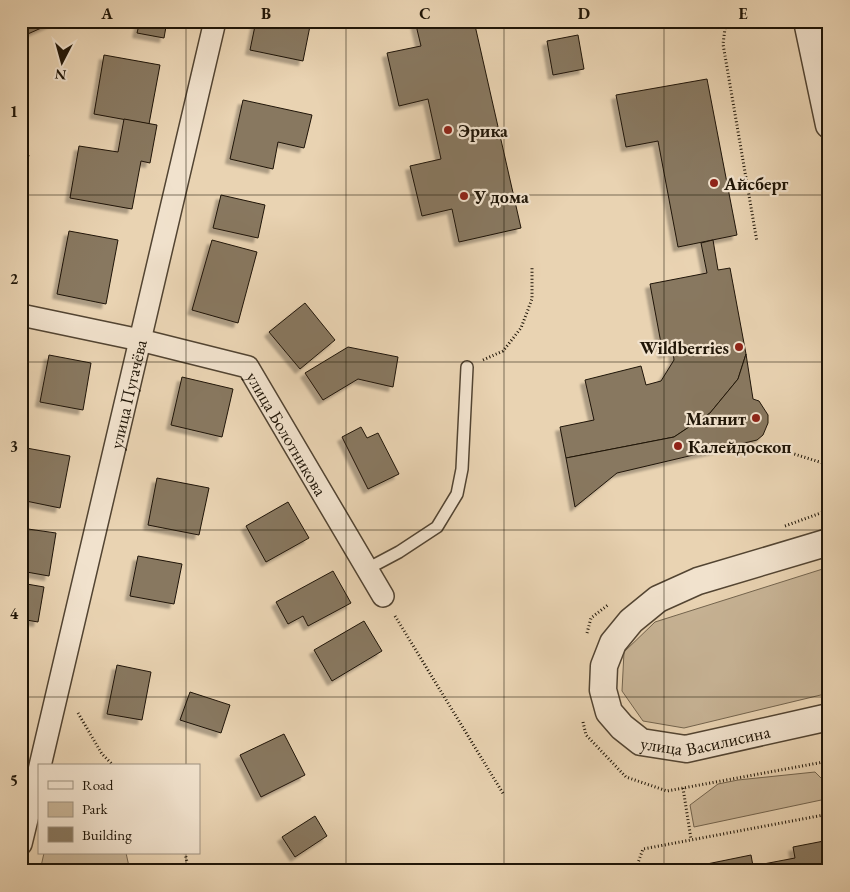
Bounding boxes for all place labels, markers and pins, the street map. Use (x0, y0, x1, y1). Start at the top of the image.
place label: Эрика (458, 119, 508, 142)
marker: Эрика (442, 124, 454, 136)
place label: Айсберг (723, 172, 789, 195)
marker: Айсберг (708, 177, 720, 189)
place label: У дома (473, 185, 529, 208)
marker: У дома (458, 190, 470, 202)
place label: Wildberries (640, 336, 729, 359)
marker: Wildberries (733, 341, 745, 353)
place label: Магнит (686, 407, 746, 430)
marker: Магнит (750, 412, 762, 424)
place label: Калейдоскоп (688, 435, 791, 458)
marker: Калейдоскоп (672, 440, 684, 452)

